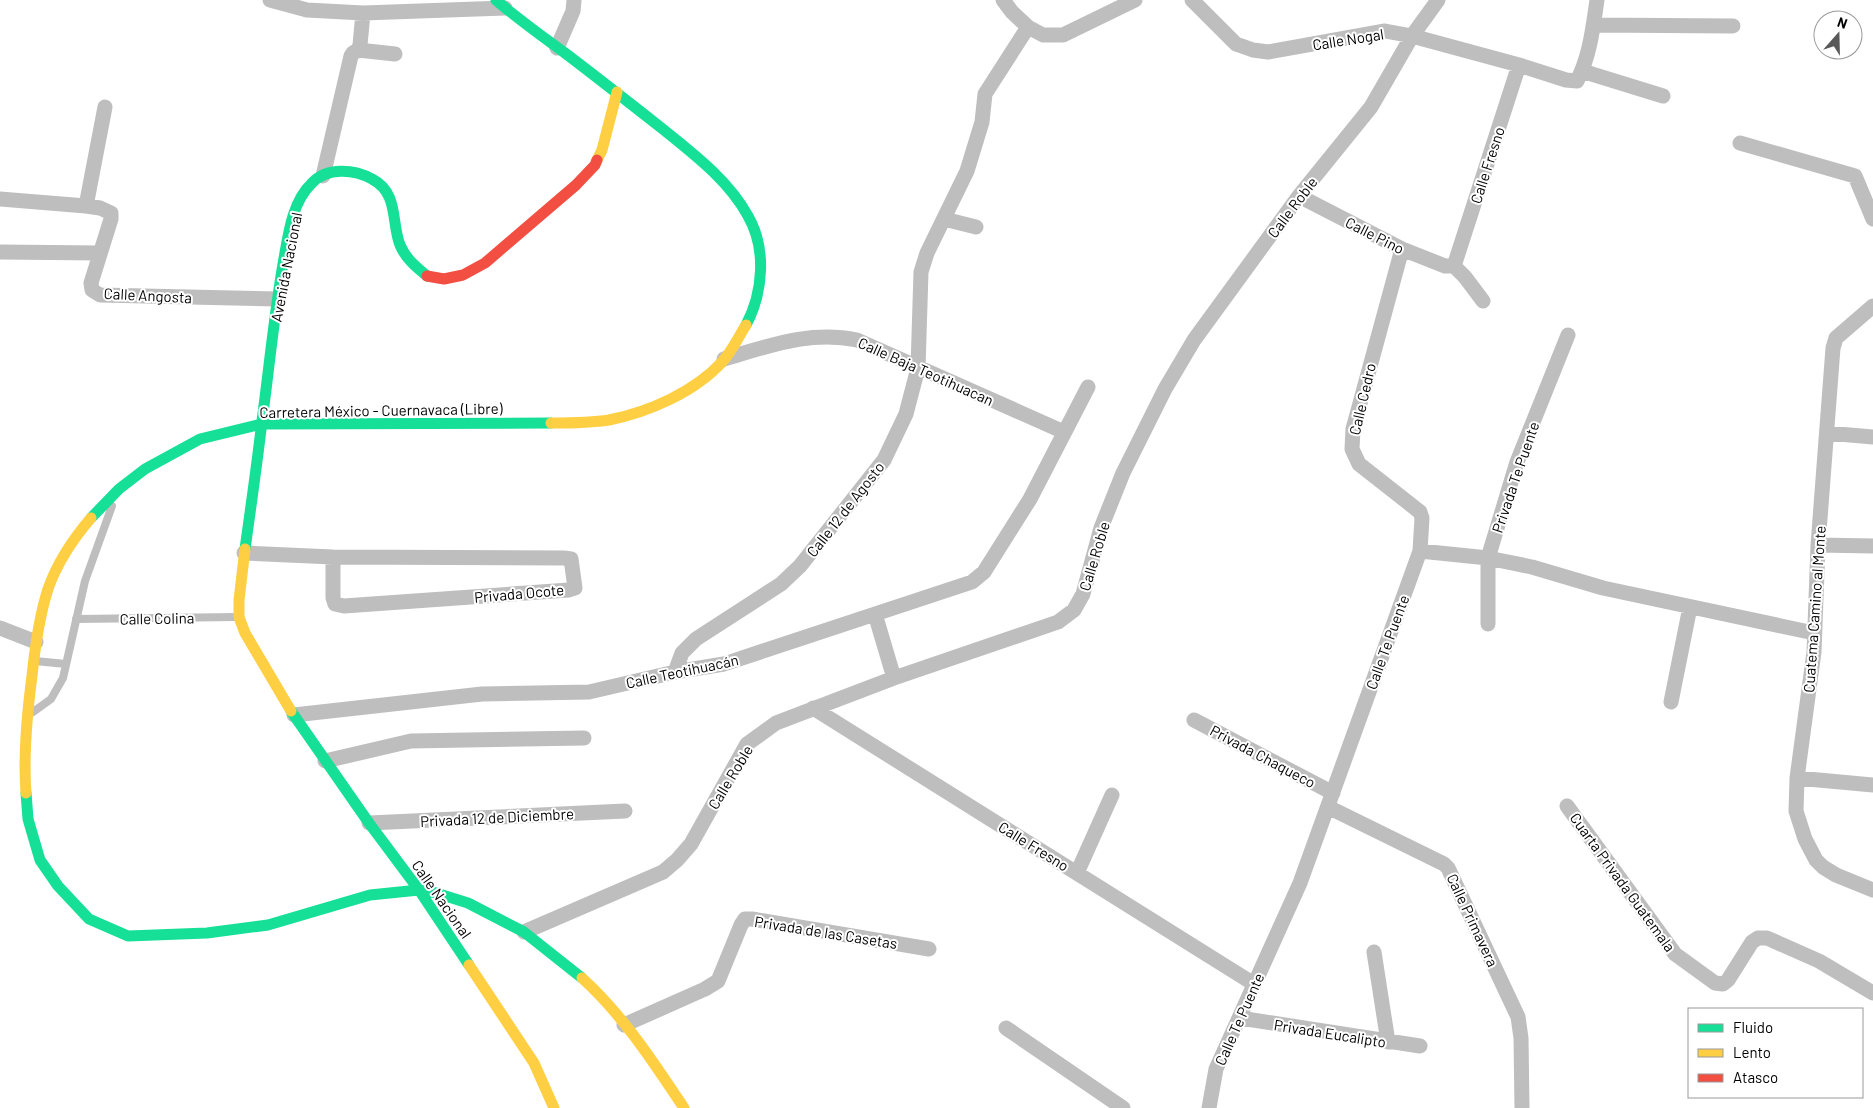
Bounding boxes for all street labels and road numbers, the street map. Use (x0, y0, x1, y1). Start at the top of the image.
street label: Calle Nogal (1311, 24, 1385, 54)
street label: Calle Fresno (1466, 124, 1508, 206)
street label: Calle Roble (1263, 173, 1321, 241)
street label: Avenida Nacional (267, 211, 305, 323)
street label: Calle Pino (1343, 213, 1407, 257)
street label: Calle Angosta (103, 284, 193, 306)
street label: Calle Baja Teotihuacan (856, 333, 996, 409)
street label: Calle Cedro (1345, 361, 1379, 437)
street label: Carretera México - Cuernavaca (Libre) (259, 399, 503, 421)
street label: Privada Te Puente (1488, 419, 1542, 535)
street label: Calle 12 de Agosto (802, 458, 888, 560)
street label: Calle Roble (1075, 519, 1113, 593)
street label: Cuatema Camino al Monte (1799, 525, 1829, 693)
street label: Privada Ocote (473, 580, 565, 606)
street label: Calle Te Puente (1362, 592, 1412, 692)
street label: Calle Colina (119, 608, 195, 628)
street label: Calle Teotihuacán (624, 650, 740, 692)
street label: Privada Chaqueco (1207, 721, 1319, 791)
street label: Calle Roble (704, 742, 756, 812)
street label: Privada 12 de Diciembre (420, 804, 574, 830)
street label: Cuarta Privada Guatemala (1566, 809, 1680, 955)
street label: Calle Fresno (996, 817, 1072, 875)
street label: Calle Nacional (408, 856, 476, 942)
street label: Calle Primavera (1444, 871, 1502, 969)
street label: Privada de las Casetas (753, 912, 899, 952)
street label: Calle Te Puente (1211, 970, 1267, 1068)
street label: Privada Eucalipto (1273, 1015, 1387, 1051)

